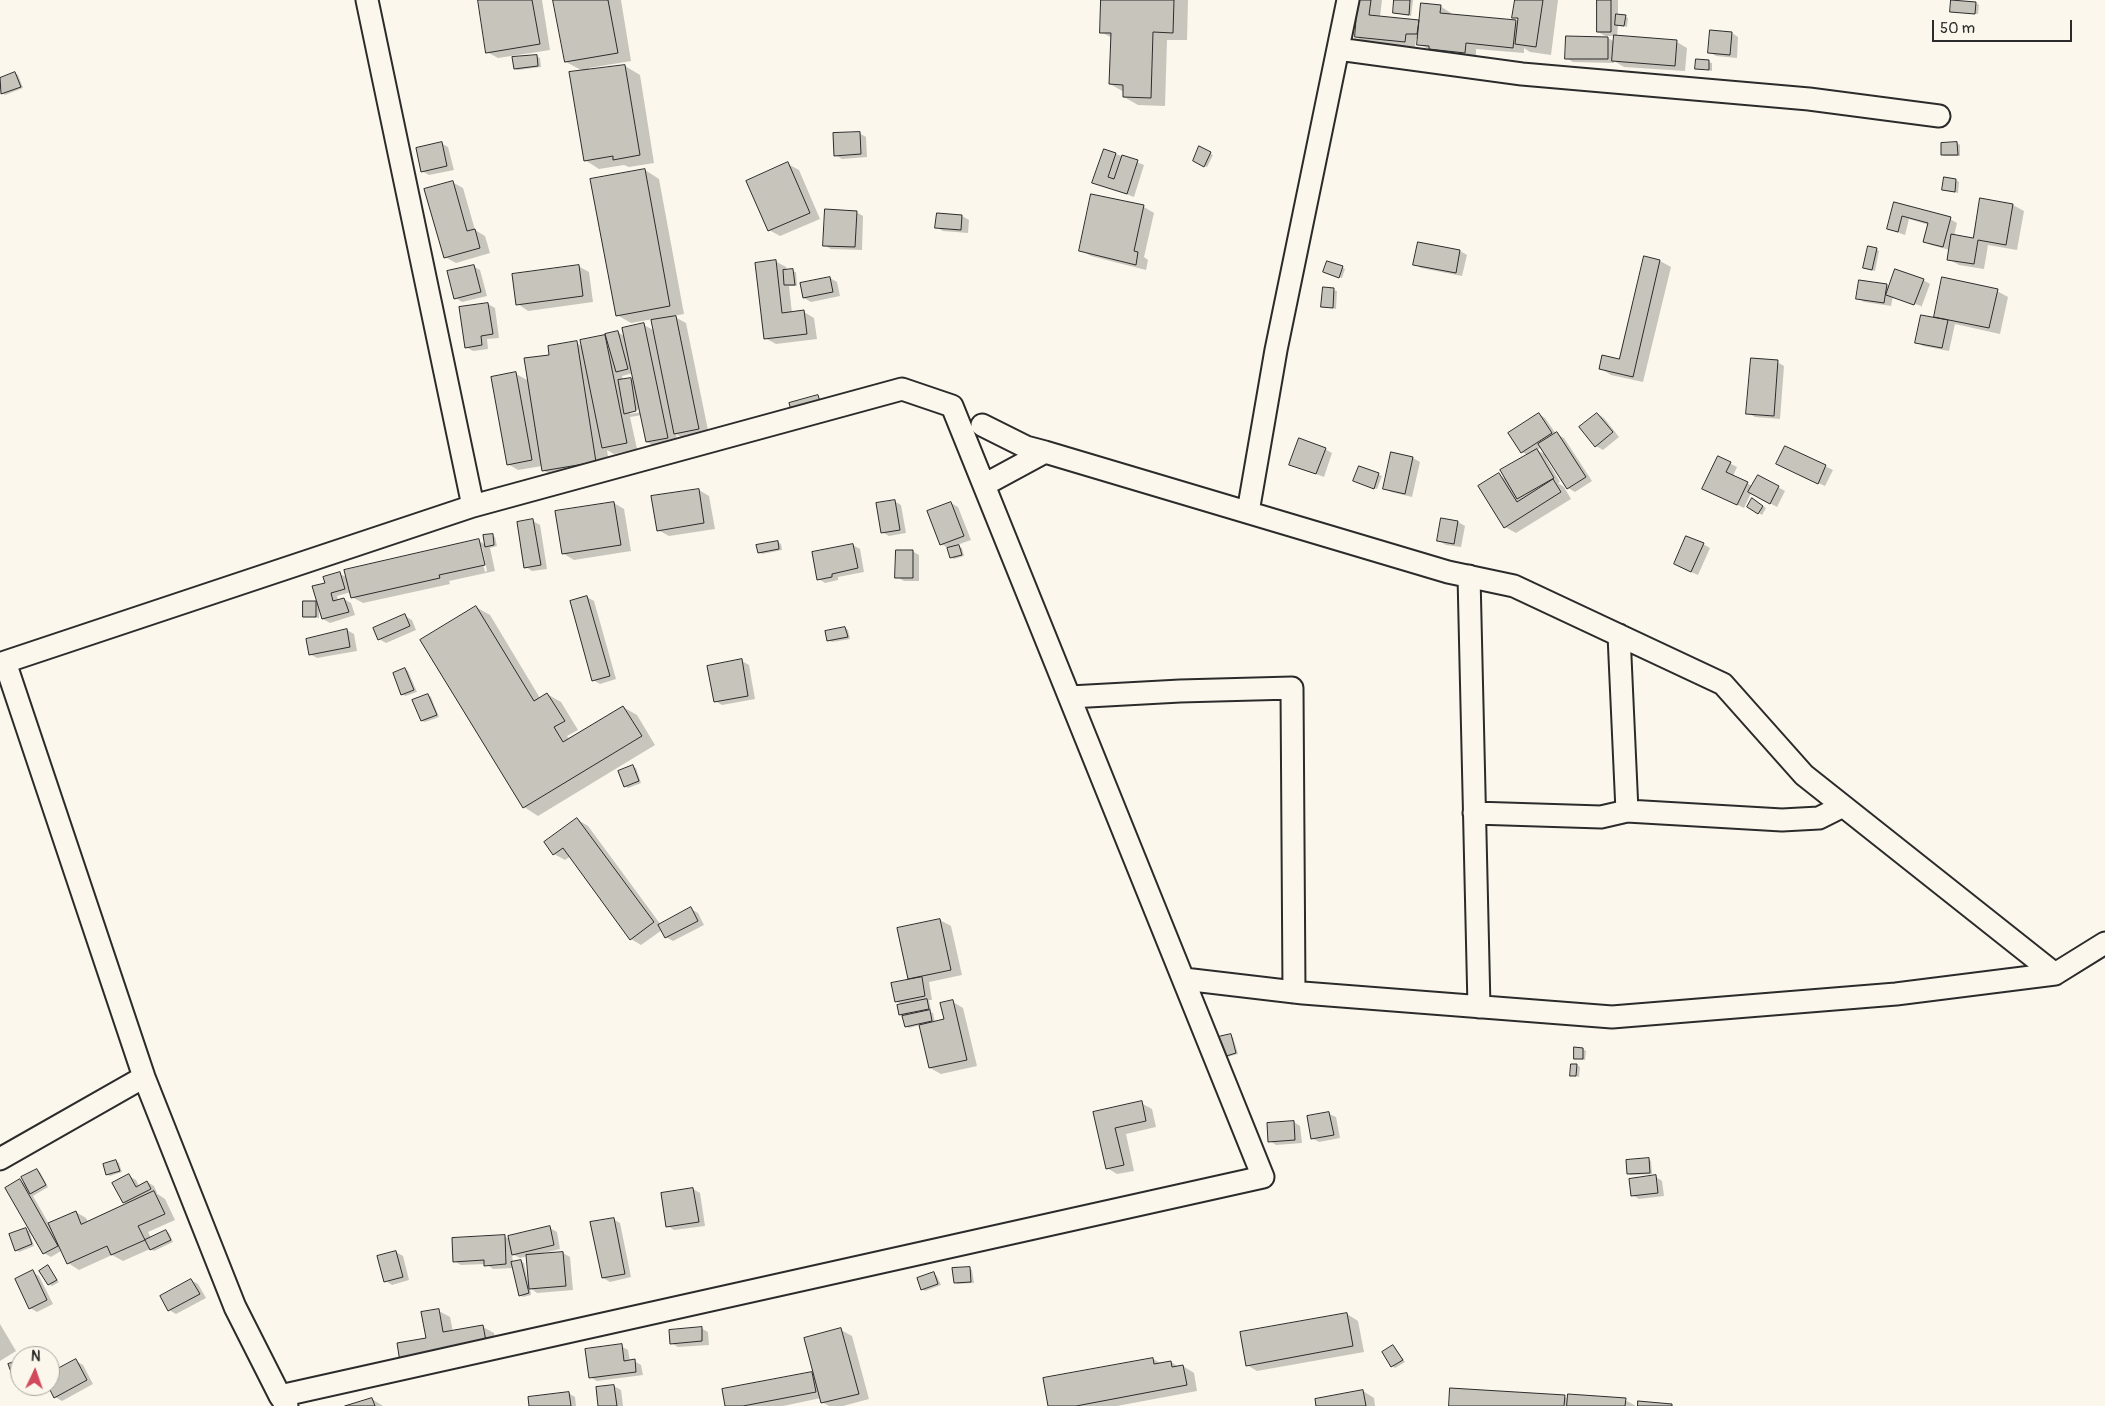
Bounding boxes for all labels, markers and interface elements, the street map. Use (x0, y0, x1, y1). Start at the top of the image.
scale bar (1935, 10, 2075, 42)
text: 50 m (1940, 19, 1975, 38)
north arrow (10, 1346, 60, 1396)
text: N (31, 1348, 41, 1365)

